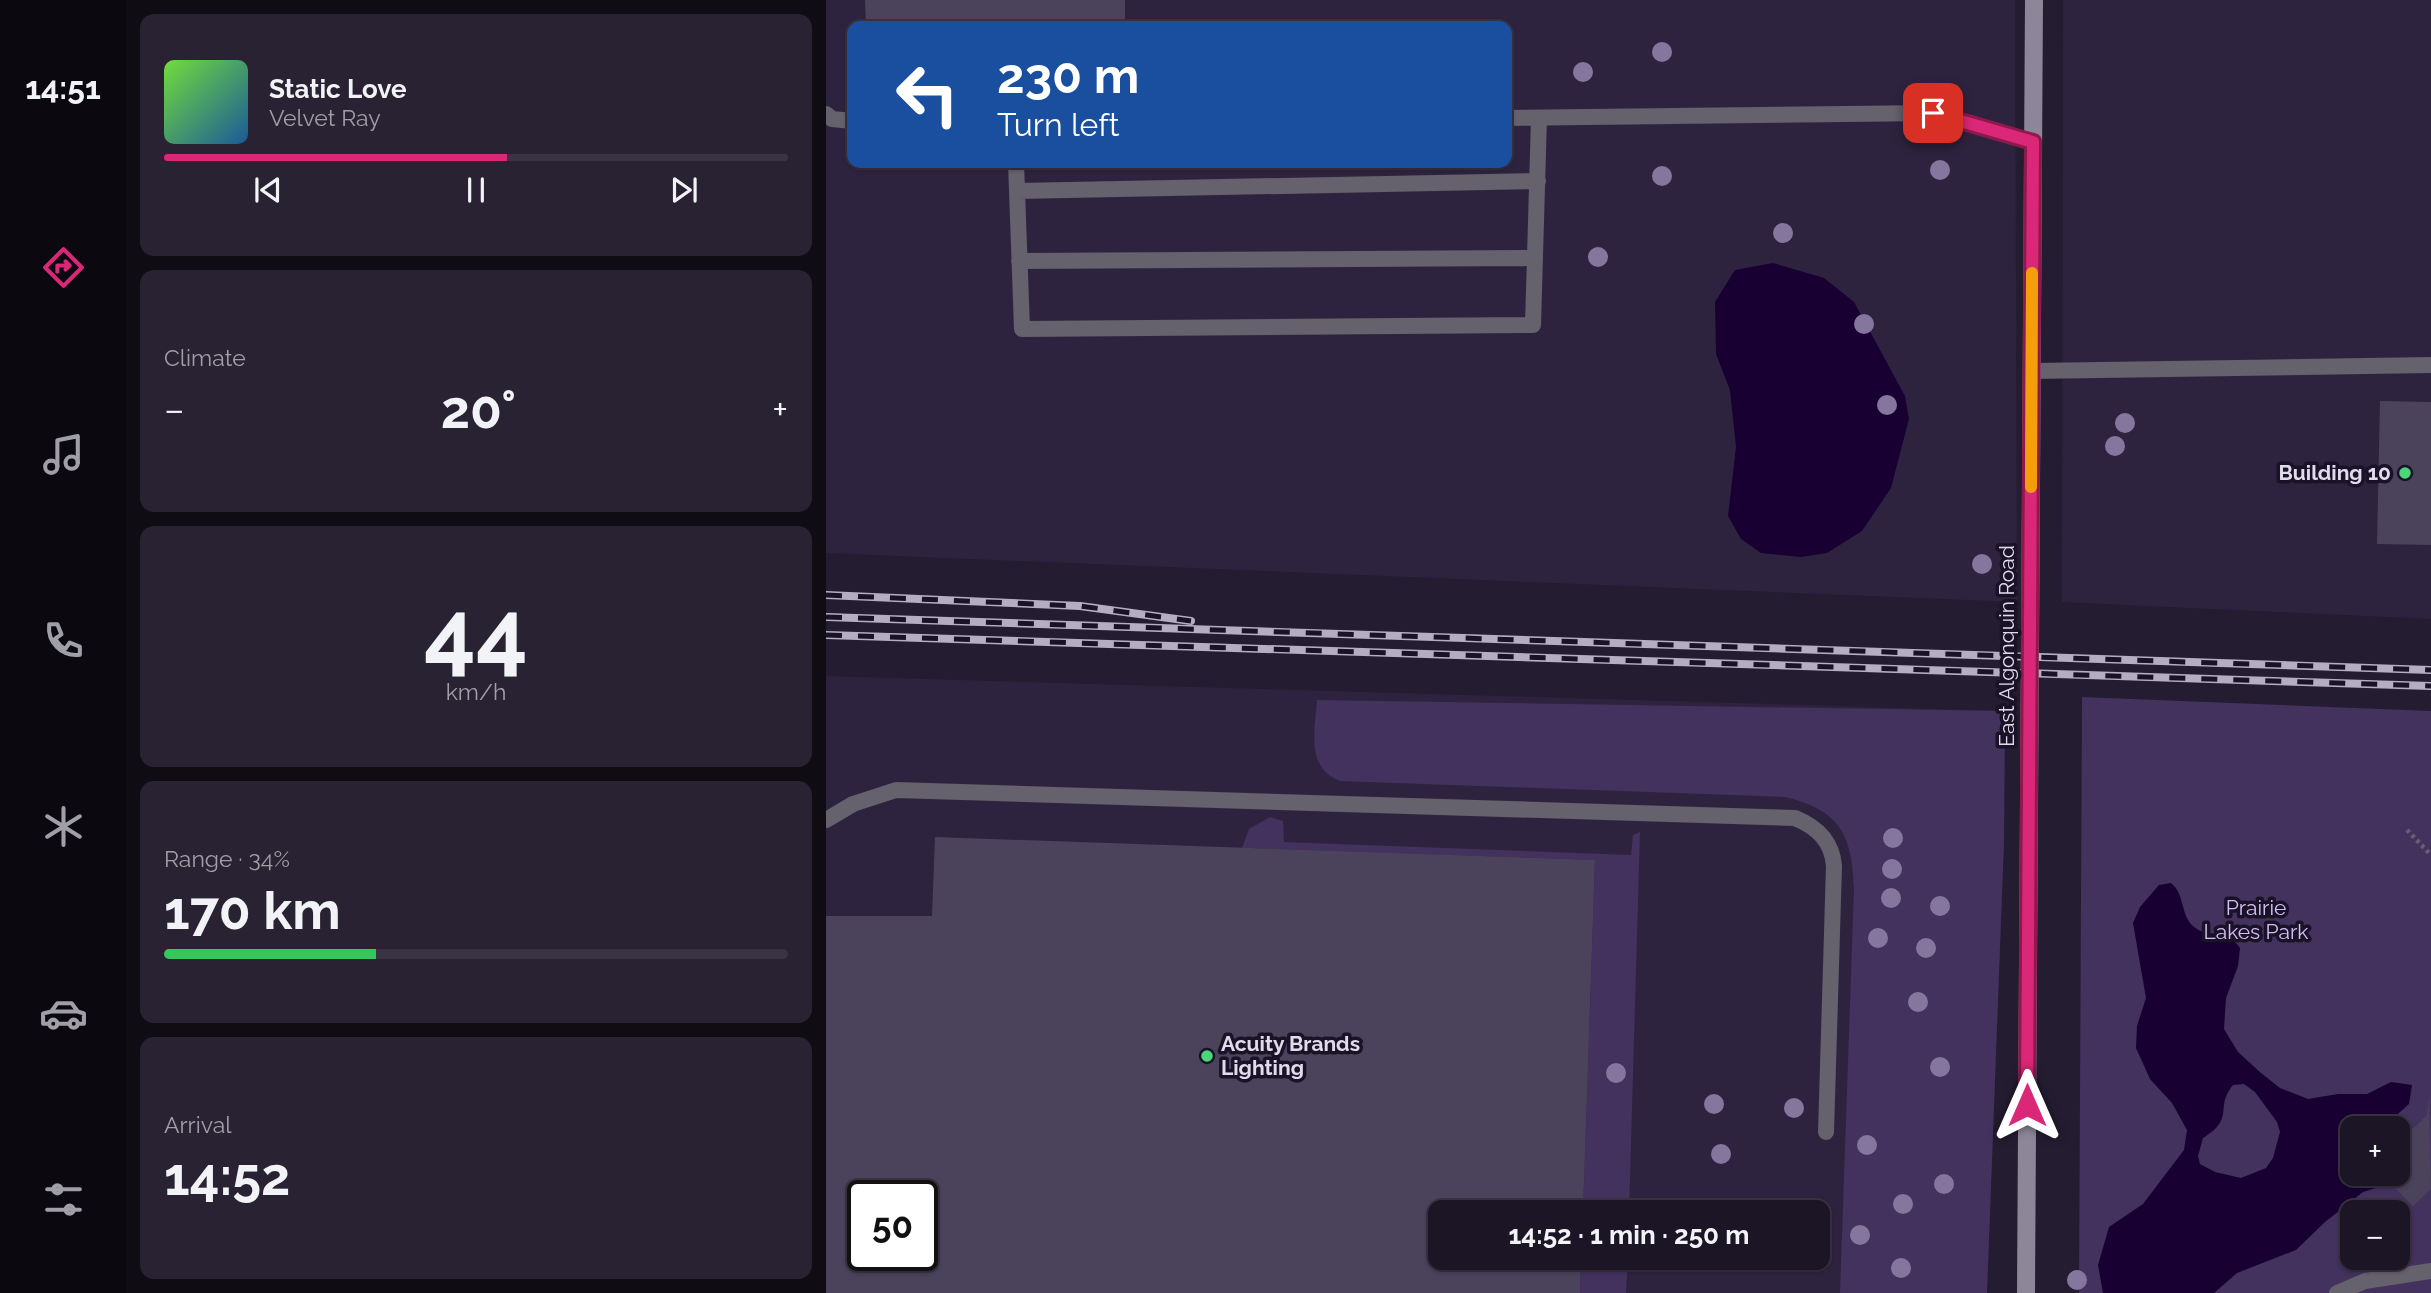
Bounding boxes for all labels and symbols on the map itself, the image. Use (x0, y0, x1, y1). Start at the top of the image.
pin (1903, 83, 1963, 143)
place label: Building 10 (2279, 460, 2391, 485)
marker: Building 10 (2397, 465, 2413, 481)
street label: East Algonquin Road (1994, 545, 2019, 747)
park label: Prairie Lakes Park (2204, 895, 2308, 944)
place label: Acuity Brands Lighting (1221, 1031, 1360, 1080)
marker: Acuity Brands Lighting (1199, 1048, 1215, 1064)
position arrow (1990, 1068, 2064, 1142)
speed limit sign: 50 (847, 1180, 938, 1271)

